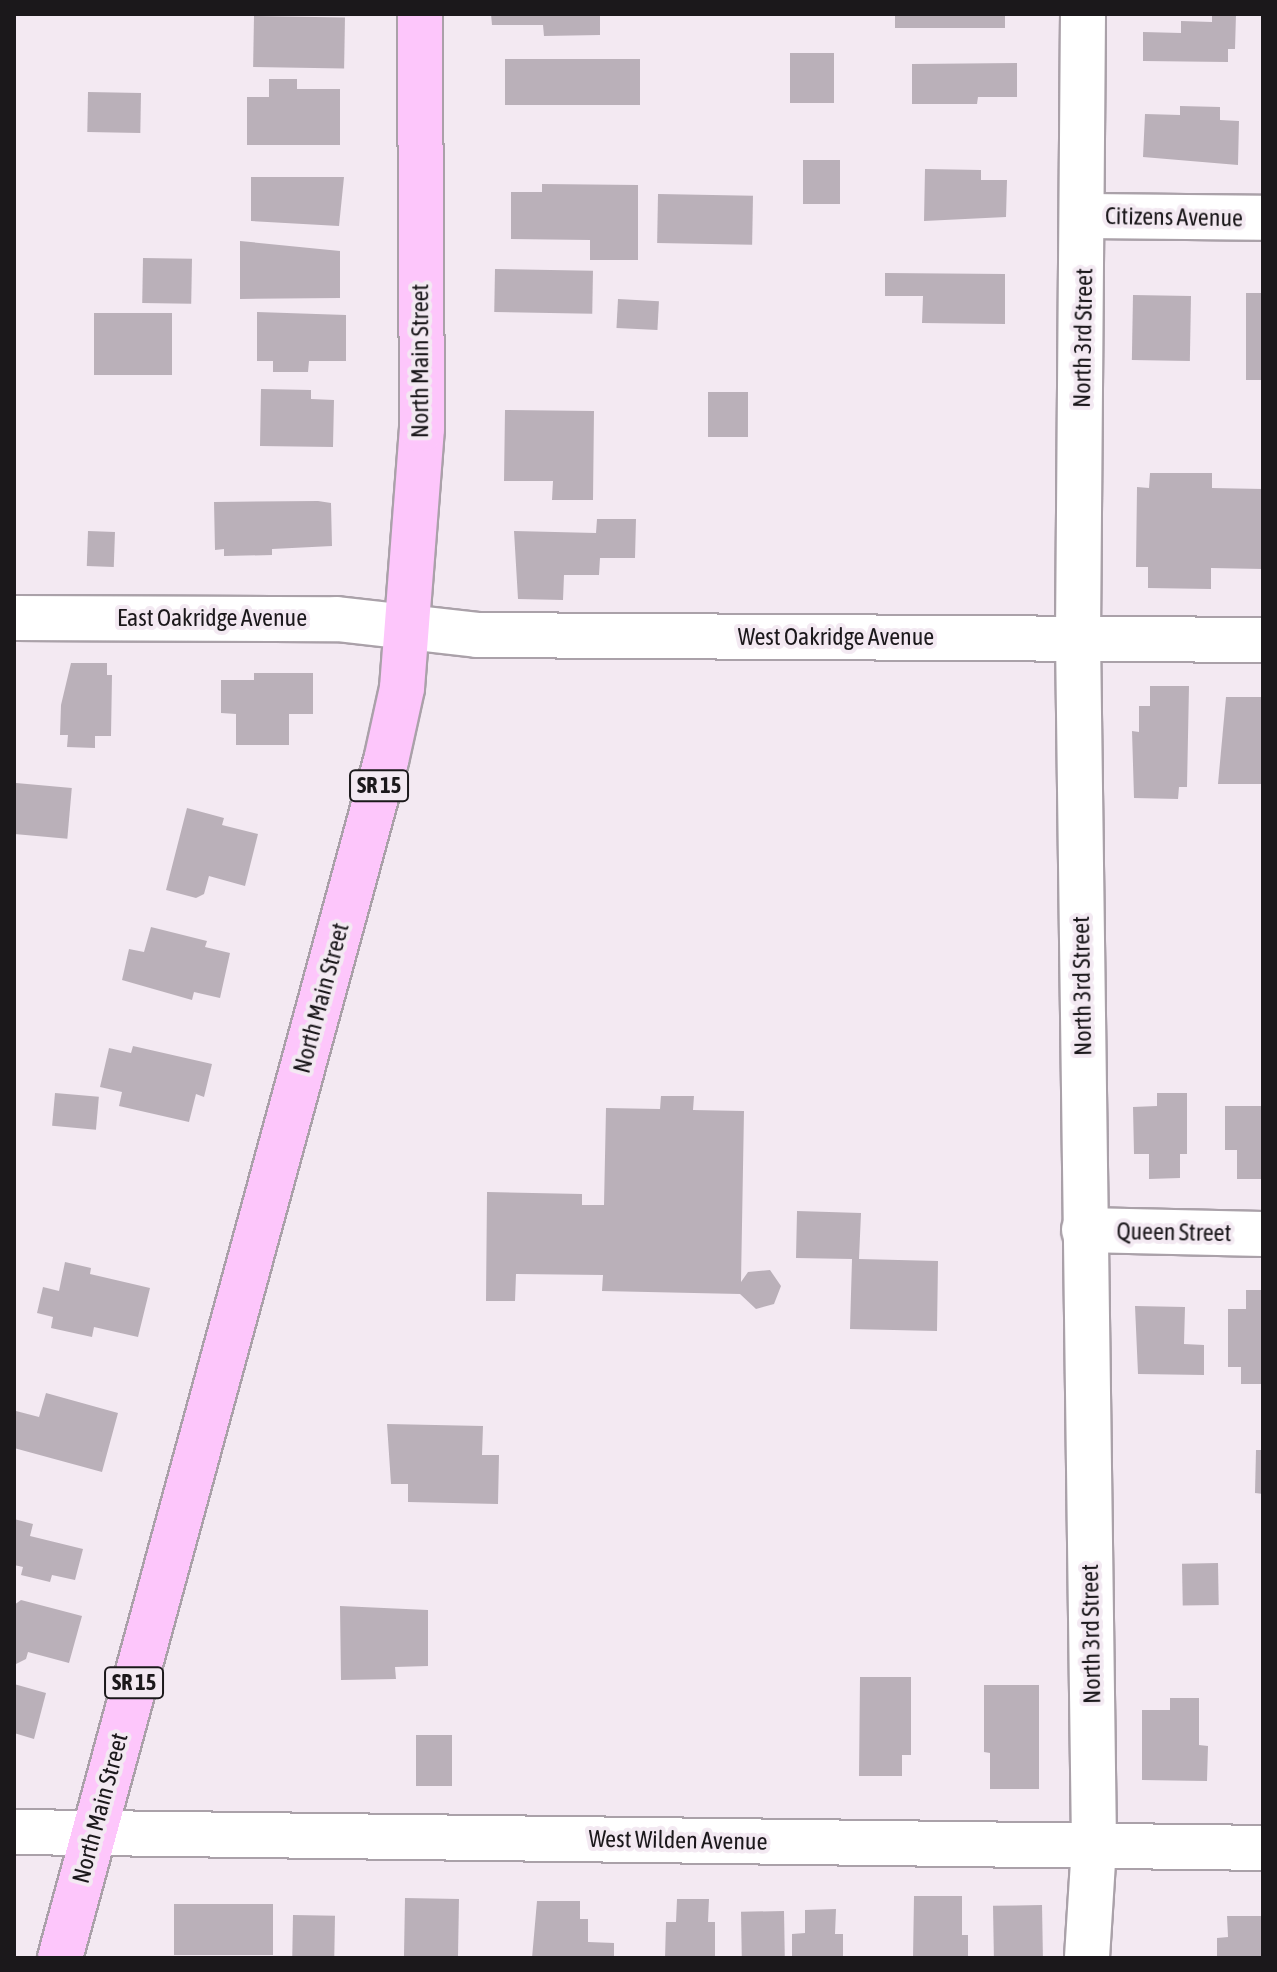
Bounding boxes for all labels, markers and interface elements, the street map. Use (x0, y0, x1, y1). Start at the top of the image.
street label: Citizens Avenue (1105, 201, 1243, 233)
street label: North 3rd Street (1067, 268, 1099, 408)
street label: North Main Street (406, 284, 434, 438)
street label: East Oakridge Avenue (117, 604, 307, 632)
street label: West Oakridge Avenue (738, 623, 934, 651)
road number: SR 15 (349, 768, 409, 804)
street label: North 3rd Street (1066, 916, 1098, 1056)
street label: North Main Street (287, 920, 355, 1076)
street label: Queen Street (1116, 1217, 1232, 1247)
street label: North 3rd Street (1075, 1564, 1107, 1704)
road number: SR 15 (104, 1665, 164, 1701)
street label: North Main Street (66, 1730, 134, 1886)
street label: West Wilden Avenue (588, 1824, 768, 1856)

